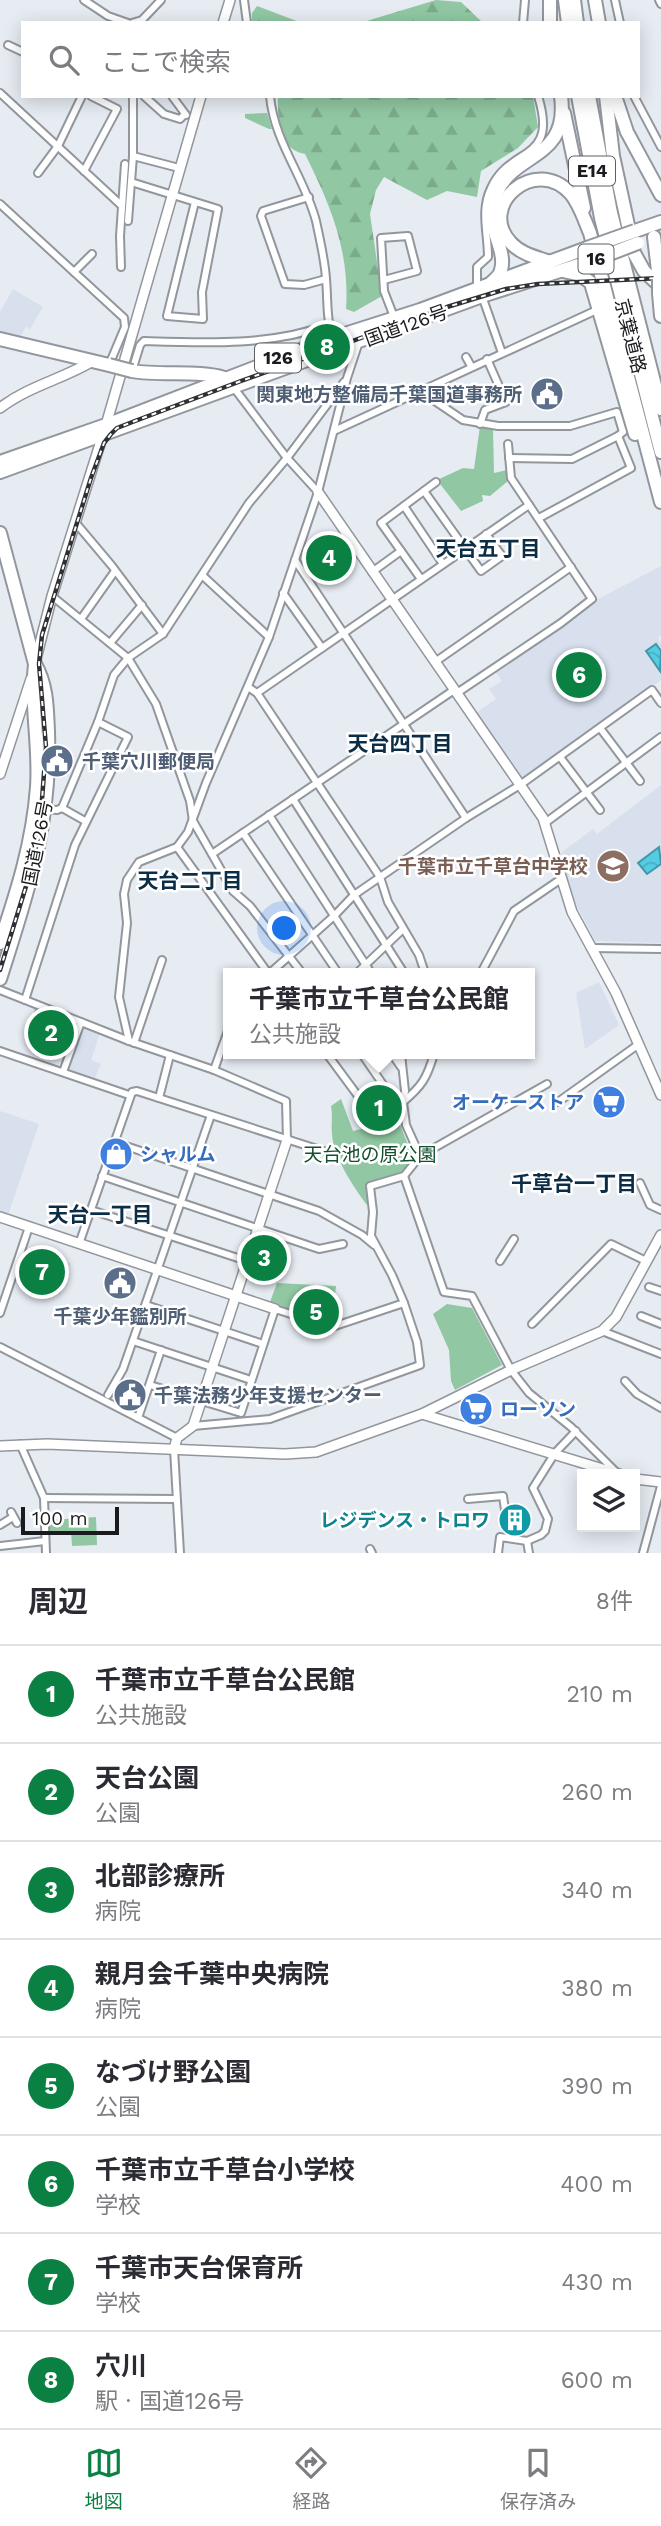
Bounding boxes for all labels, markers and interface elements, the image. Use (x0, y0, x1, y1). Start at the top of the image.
search box (21, 21, 640, 98)
icon: search (45, 41, 83, 79)
text: ここで検索 (101, 47, 231, 77)
road number: E14 (569, 156, 615, 186)
road number: 16 (578, 244, 614, 274)
street label: 京葉道路 (610, 296, 651, 376)
street label: 国道126号 (361, 300, 451, 351)
pin: 8 (304, 321, 350, 373)
road number: 126 (255, 344, 301, 372)
public building icon: 関東地方整備局千葉国道事務所 (528, 375, 566, 413)
place label: 関東地方整備局千葉国道事務所 (256, 383, 522, 406)
pin: 4 (306, 532, 352, 584)
district label: 天台五丁目 (436, 536, 541, 561)
pin: 6 (556, 649, 602, 701)
district label: 天台四丁目 (348, 731, 453, 756)
public building icon: 千葉穴川郵便局 (38, 742, 76, 780)
place label: 千葉穴川郵便局 (82, 750, 215, 773)
street label: 国道126号 (18, 798, 57, 888)
school or university icon: 千葉市立千草台中学校 (594, 847, 632, 885)
place label: 千葉市立千草台中学校 (398, 855, 588, 878)
district label: 天台二丁目 (138, 868, 243, 893)
your location (267, 911, 301, 945)
popup (223, 968, 535, 1059)
text: 千葉市立千草台公民館 (249, 984, 509, 1014)
pin: 2 (28, 1007, 74, 1059)
text: 公共施設 (249, 1021, 341, 1048)
pin: 1 (356, 1082, 402, 1134)
supermarket icon: オーケーストア (590, 1083, 628, 1121)
place label: オーケーストア (452, 1091, 584, 1114)
shop icon: シャルム (97, 1135, 135, 1173)
place label: シャルム (140, 1143, 216, 1166)
park label: 天台池の原公園 (303, 1143, 437, 1166)
district label: 千草台一丁目 (511, 1171, 637, 1196)
district label: 天台一丁目 (48, 1202, 153, 1227)
pin: 3 (241, 1232, 287, 1284)
pin: 7 (19, 1246, 65, 1298)
public building icon: 千葉少年鑑別所 (101, 1264, 139, 1302)
pin: 5 (293, 1286, 339, 1338)
place label: 千葉少年鑑別所 (53, 1305, 187, 1328)
public building icon: 千葉法務少年支援センター (111, 1376, 149, 1414)
place label: 千葉法務少年支援センター (154, 1384, 382, 1407)
supermarket icon: ローソン (457, 1390, 495, 1428)
place label: ローソン (500, 1398, 576, 1421)
map controls (577, 1469, 640, 1532)
button: layers (577, 1469, 640, 1532)
building icon: レジデンス・トロワ (496, 1501, 534, 1539)
scale bar (21, 1504, 119, 1536)
text: 100 m (32, 1507, 88, 1530)
place label: レジデンス・トロワ (319, 1509, 490, 1532)
text: 周辺 (28, 1584, 88, 1619)
text: 8件 (596, 1588, 633, 1615)
text: 千葉市立千草台公民館 (95, 1665, 355, 1695)
text: 1 (46, 1681, 56, 1708)
text: 210 m (567, 1681, 633, 1708)
text: 公共施設 (95, 1702, 187, 1729)
text: 天台公園 (95, 1763, 199, 1793)
text: 2 (44, 1779, 58, 1806)
text: 260 m (562, 1779, 633, 1806)
text: 公園 (95, 1800, 141, 1827)
text: 北部診療所 (95, 1861, 225, 1891)
text: 3 (44, 1877, 58, 1904)
text: 340 m (561, 1877, 633, 1904)
text: 病院 (95, 1898, 141, 1925)
text: 親月会千葉中央病院 (95, 1959, 329, 1989)
text: 4 (44, 1975, 58, 2002)
text: 380 m (561, 1975, 633, 2002)
text: 病院 (95, 1996, 141, 2023)
text: なづけ野公園 (95, 2057, 251, 2087)
text: 5 (44, 2073, 58, 2100)
text: 390 m (561, 2073, 633, 2100)
text: 公園 (95, 2094, 141, 2121)
text: 千葉市立千草台小学校 (95, 2155, 355, 2185)
text: 6 (44, 2171, 58, 2198)
text: 400 m (561, 2171, 633, 2198)
text: 学校 (95, 2192, 141, 2219)
text: 千葉市天台保育所 (95, 2253, 303, 2283)
text: 7 (44, 2269, 58, 2296)
text: 430 m (561, 2269, 633, 2296)
text: 学校 (95, 2290, 141, 2317)
text: 穴川 (95, 2351, 147, 2381)
text: 8 (44, 2367, 58, 2394)
text: 600 m (561, 2367, 633, 2394)
text: 駅 · 国道126号 (95, 2388, 244, 2415)
tab: 地図 (85, 2444, 123, 2513)
tab: 経路 (292, 2444, 330, 2513)
tab: 保存済み (500, 2444, 576, 2513)

